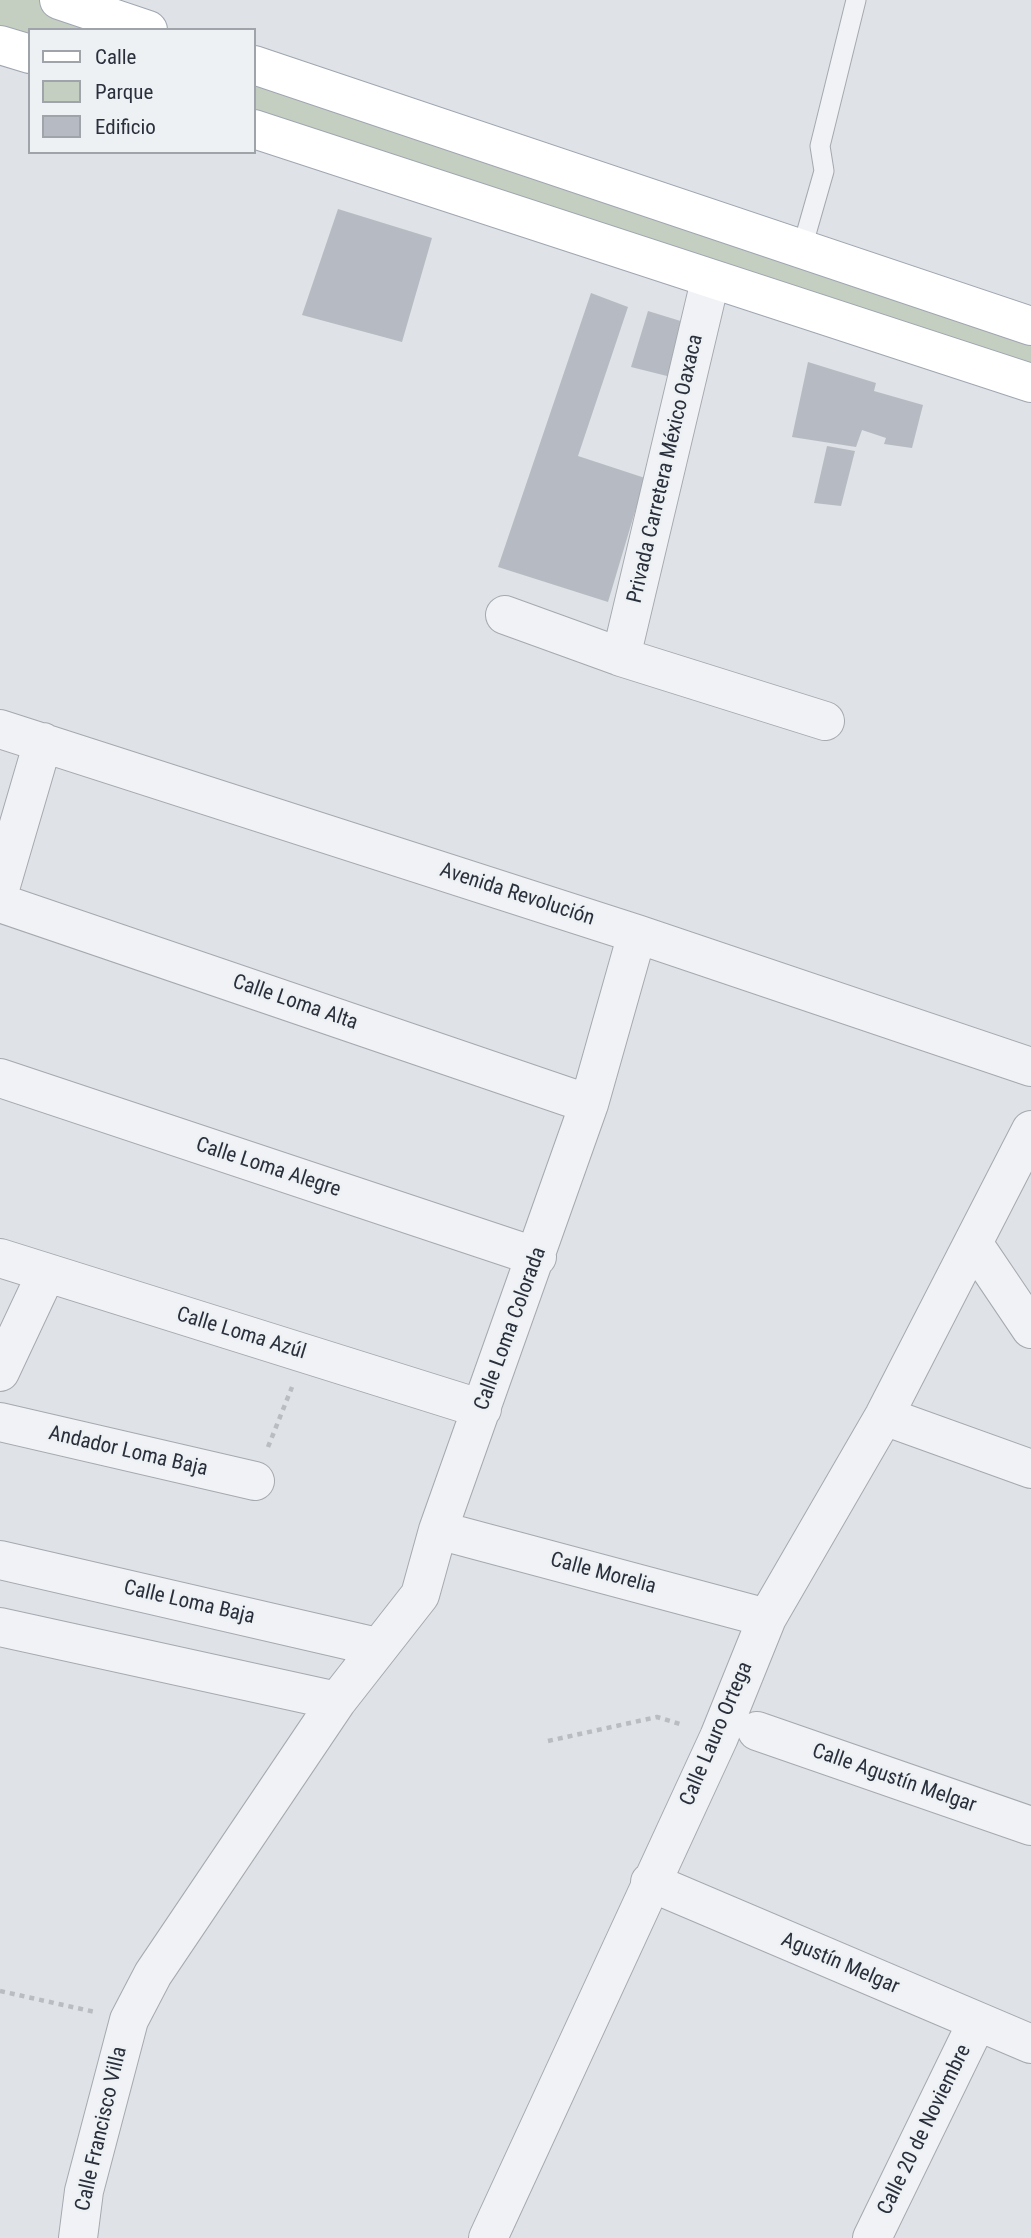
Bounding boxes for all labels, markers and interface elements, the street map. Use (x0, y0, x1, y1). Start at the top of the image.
legend (28, 28, 256, 154)
text: Calle (95, 45, 136, 69)
text: Parque (95, 80, 153, 104)
text: Edificio (95, 115, 156, 139)
street label: Privada Carretera México Oaxaca (623, 332, 709, 606)
street label: Avenida Revolución (437, 858, 597, 932)
street label: Calle Loma Alta (229, 970, 361, 1036)
street label: Calle Loma Alegre (192, 1133, 344, 1203)
street label: Calle Loma Colorada (470, 1244, 552, 1414)
street label: Calle Loma Azúl (173, 1302, 309, 1366)
street label: Andador Loma Baja (46, 1421, 210, 1483)
street label: Calle Morelia (547, 1548, 659, 1600)
street label: Calle Loma Baja (121, 1576, 257, 1630)
street label: Calle Lauro Ortega (675, 1658, 759, 1810)
street label: Calle Agustín Melgar (809, 1739, 979, 1819)
street label: Agustín Melgar (777, 1928, 903, 2000)
street label: Calle 20 de Noviembre (873, 2041, 977, 2219)
street label: Calle Francisco Villa (71, 2044, 133, 2214)

